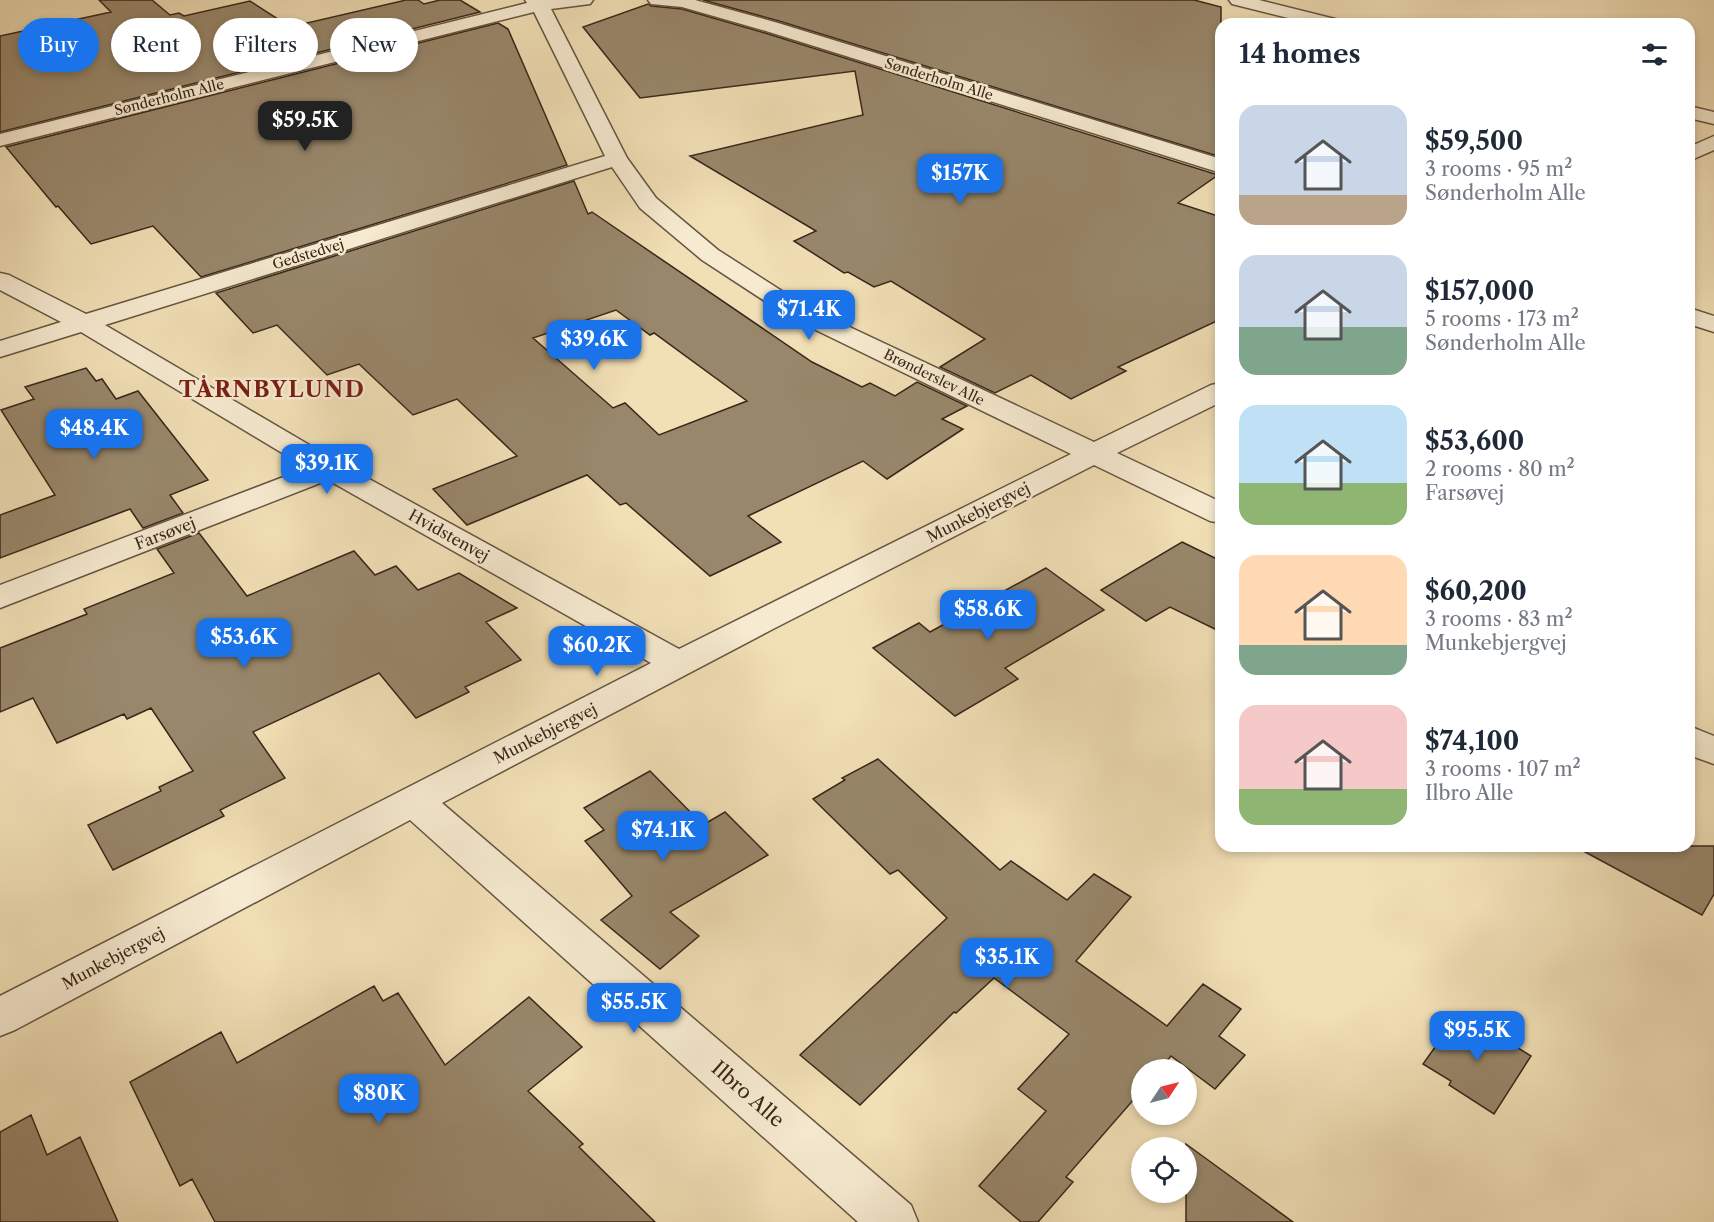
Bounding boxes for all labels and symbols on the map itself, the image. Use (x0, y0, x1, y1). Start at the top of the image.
street label: Sønderholm Alle (883, 54, 996, 104)
street label: Sønderholm Alle (112, 75, 226, 119)
pin: $59.5K (256, 101, 354, 152)
pin: $157K (918, 154, 1002, 205)
street label: Gedstedvej (270, 235, 346, 273)
pin: $71.4K (760, 290, 858, 341)
pin: $39.6K (545, 320, 643, 371)
street label: Brønderslev Alle (881, 345, 987, 409)
district label: TÅRNBYLUND (179, 375, 365, 403)
pin: $48.4K (45, 409, 143, 460)
pin: $39.1K (278, 444, 376, 495)
street label: Munkebjergvej (923, 477, 1033, 547)
street label: Hvidstenvej (405, 505, 493, 565)
street label: Farsøvej (132, 512, 198, 554)
pin: $58.6K (939, 590, 1037, 641)
pin: $53.6K (195, 618, 293, 669)
pin: $60.2K (548, 626, 646, 677)
street label: Munkebjergvej (490, 698, 600, 768)
pin: $74.1K (614, 811, 712, 862)
street label: Munkebjergvej (58, 923, 168, 993)
pin: $35.1K (958, 938, 1056, 989)
pin: $55.5K (585, 983, 683, 1034)
pin: $95.5K (1428, 1011, 1526, 1062)
street label: Ilbro Alle (707, 1056, 789, 1132)
north arrow (1131, 1059, 1197, 1125)
pin: $80K (343, 1074, 415, 1125)

